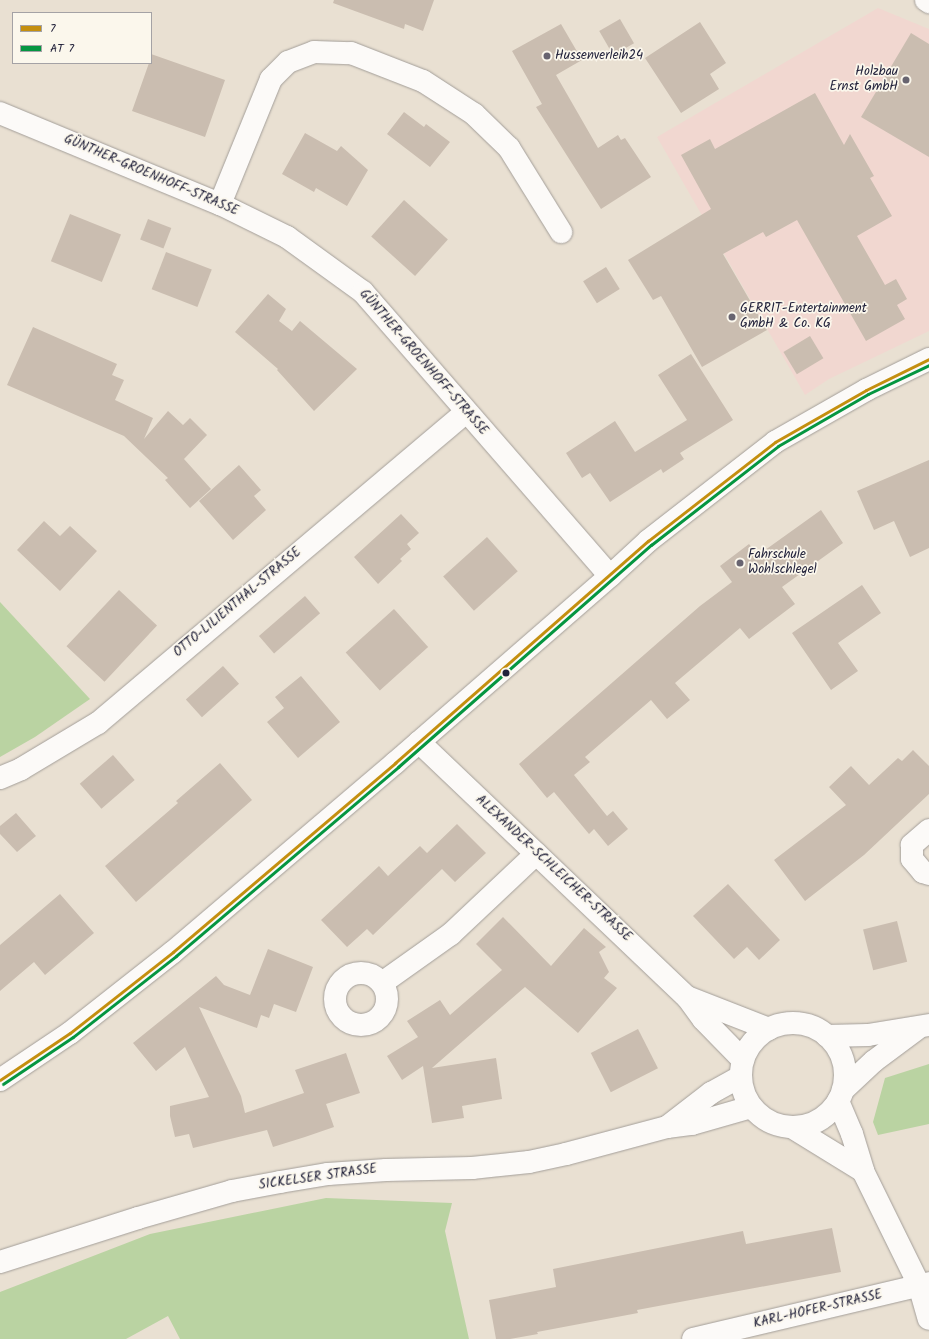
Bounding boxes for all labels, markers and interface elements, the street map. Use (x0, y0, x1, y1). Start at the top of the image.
legend (12, 12, 152, 64)
text: 7 (50, 19, 56, 38)
text: AT 7 (50, 39, 74, 58)
place label: Hussenverleih24 (555, 48, 643, 64)
marker: Hussenverleih24 (542, 51, 552, 61)
place label: Holzbau Ernst GmbH (830, 65, 898, 96)
marker: Holzbau Ernst GmbH (901, 75, 911, 85)
street label: GÜNTHER-GROENHOFF-STRASSE (61, 132, 241, 220)
street label: GÜNTHER-GROENHOFF-STRASSE (355, 287, 491, 439)
place label: GERRIT-Entertainment GmbH & Co. KG (740, 302, 867, 333)
marker: GERRIT-Entertainment GmbH & Co. KG (727, 312, 737, 322)
street label: OTTO-LILIENTHAL-STRASSE (171, 545, 305, 661)
place label: Fahrschule Wohlschlegel (748, 548, 817, 579)
marker: Fahrschule Wohlschlegel (735, 558, 745, 568)
unlabelled marker (501, 668, 511, 678)
street label: ALEXANDER-SCHLEICHER-STRASSE (472, 793, 634, 945)
street label: SICKELSER STRASSE (258, 1162, 378, 1194)
street label: KARL-HOFER-STRASSE (752, 1288, 884, 1332)

